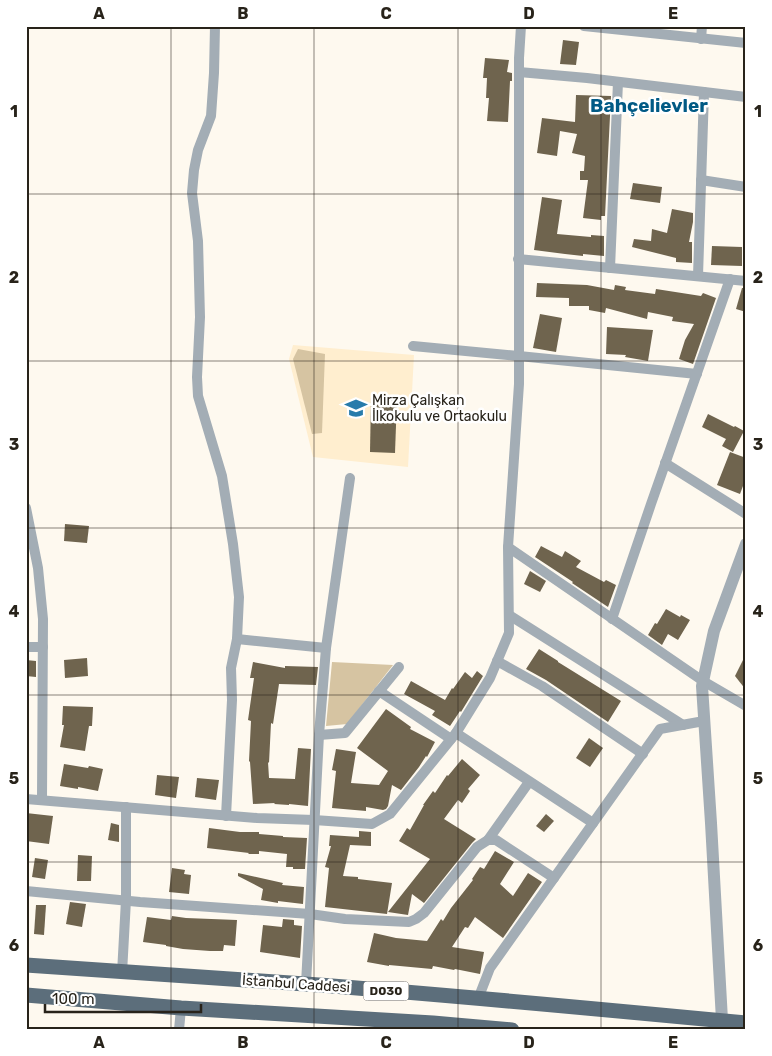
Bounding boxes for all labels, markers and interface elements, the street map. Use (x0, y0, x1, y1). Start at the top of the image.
text: A (93, 4, 105, 23)
text: B (237, 4, 249, 23)
text: C (380, 4, 392, 23)
text: D (523, 4, 535, 23)
text: E (668, 4, 678, 23)
district label: Bahçelievler (590, 94, 708, 117)
text: 1 (10, 102, 18, 121)
text: 1 (754, 102, 762, 121)
text: 2 (9, 268, 19, 287)
text: 2 (753, 268, 763, 287)
place label: Mirza Çalışkan İlkokulu ve Ortaokulu (372, 392, 507, 425)
school or university icon: Mirza Çalışkan İlkokulu ve Ortaokulu (343, 395, 369, 421)
text: 3 (9, 435, 19, 454)
text: 3 (753, 435, 763, 454)
text: 4 (9, 602, 20, 621)
text: 4 (753, 602, 764, 621)
text: 5 (9, 769, 19, 788)
text: 5 (753, 769, 763, 788)
text: 6 (9, 936, 19, 955)
text: 6 (753, 936, 763, 955)
street label: İstanbul Caddesi (241, 972, 351, 996)
scale bar (45, 981, 201, 1013)
road number: D030 (364, 981, 408, 1000)
text: 100 m (52, 990, 94, 1008)
text: A (93, 1033, 105, 1052)
text: B (237, 1033, 249, 1052)
text: C (380, 1033, 392, 1052)
text: D (523, 1033, 535, 1052)
text: E (668, 1033, 678, 1052)

